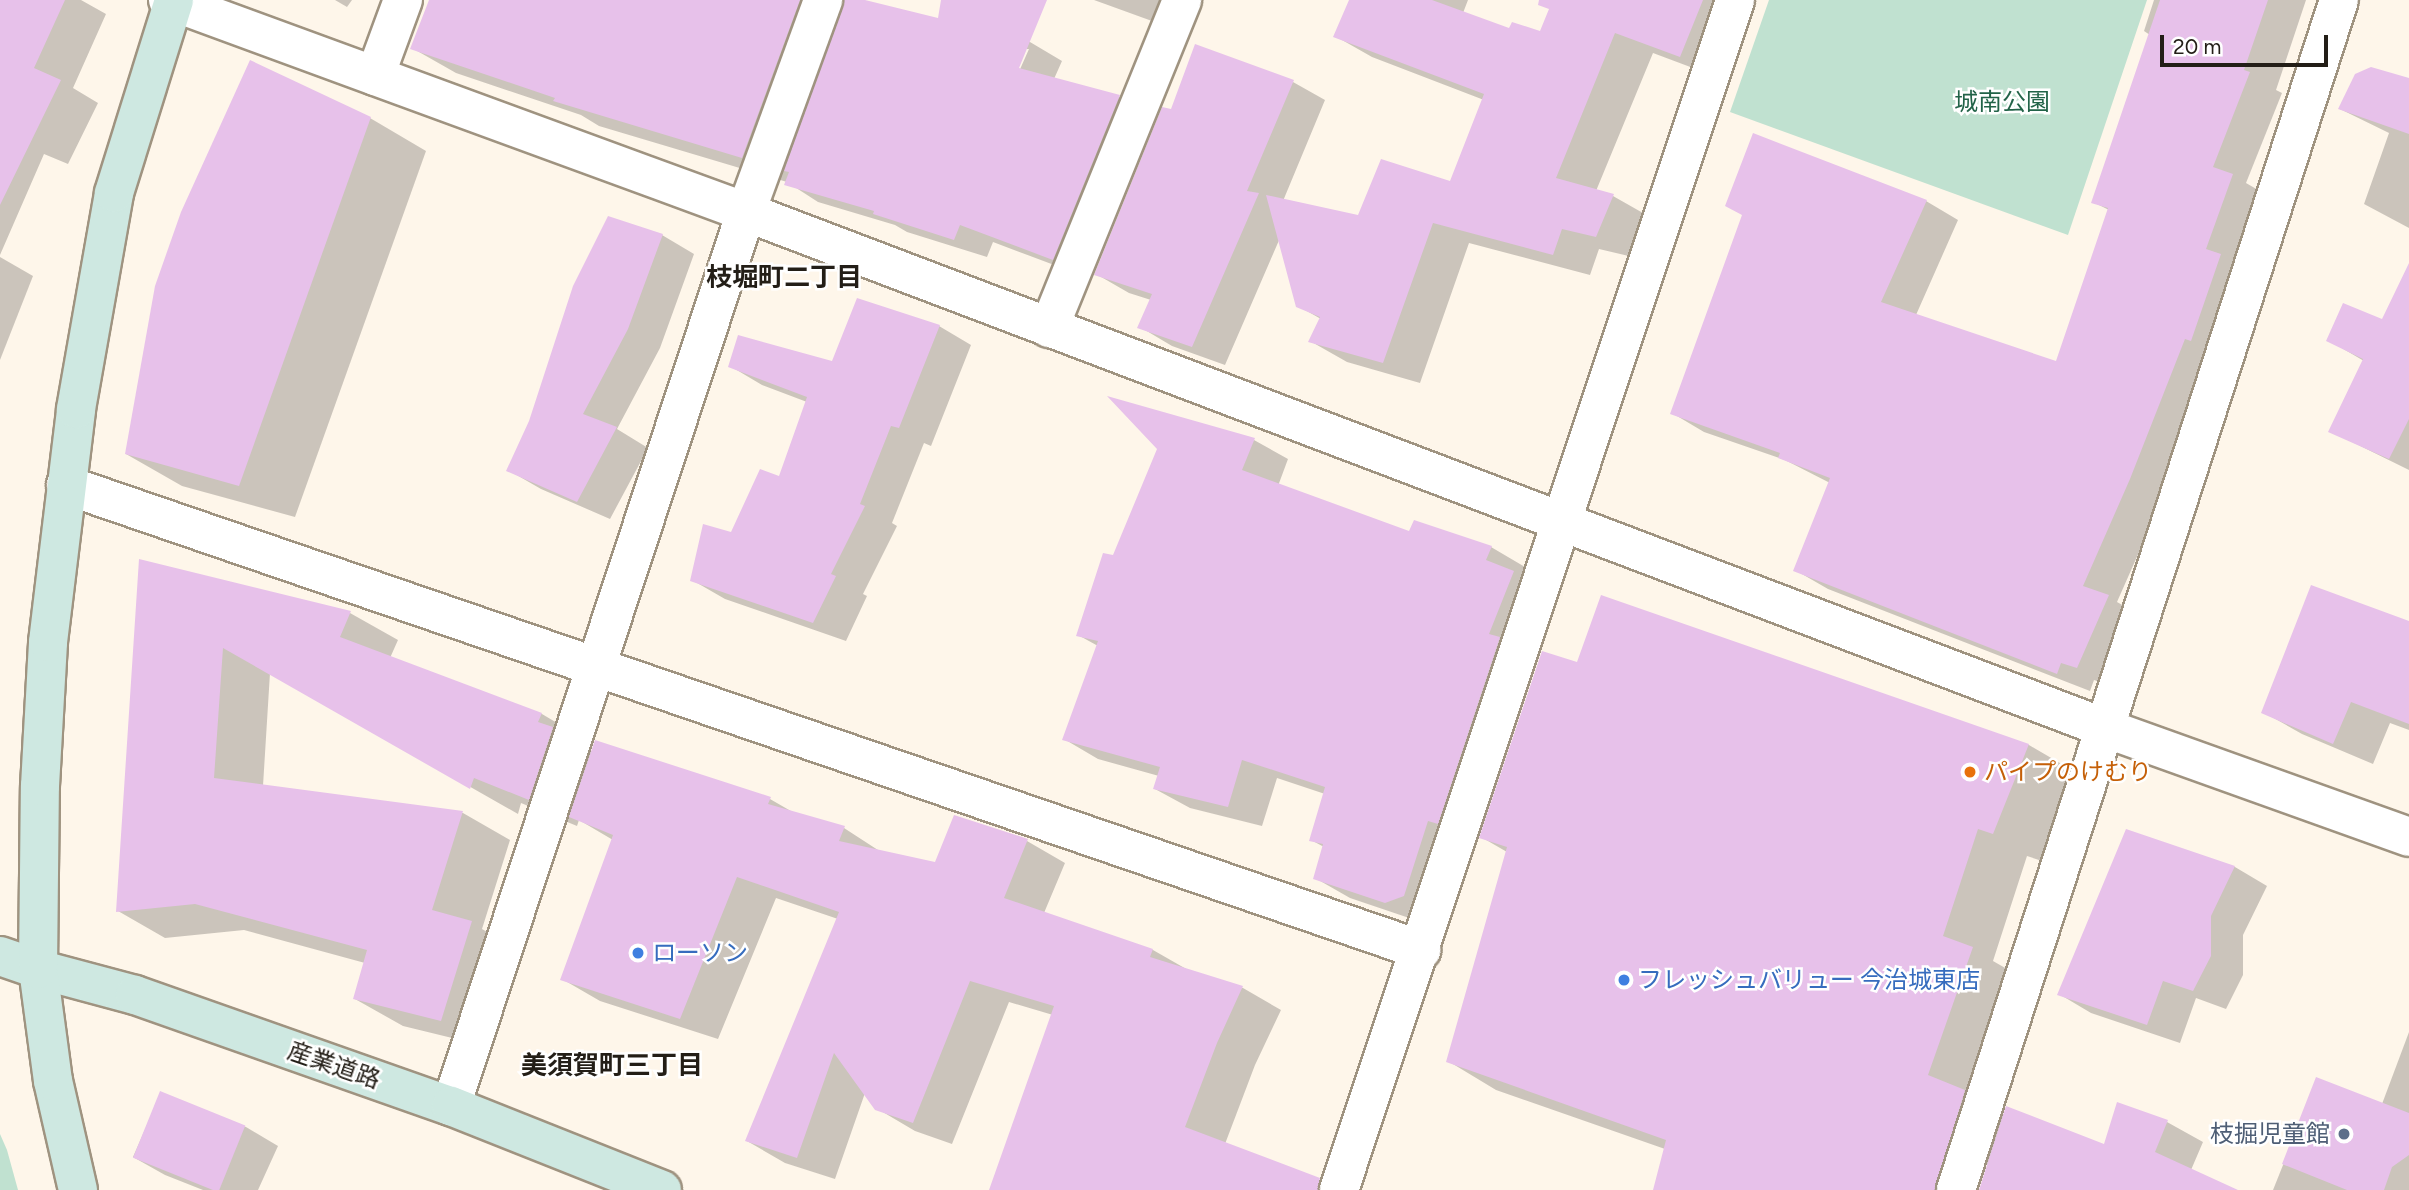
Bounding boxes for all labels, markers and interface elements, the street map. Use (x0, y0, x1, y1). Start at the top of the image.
scale bar (2164, 21, 2332, 65)
text: 20 m (2173, 34, 2221, 59)
park label: 城南公園 (1954, 88, 2050, 116)
district label: 枝堀町二丁目 (706, 262, 862, 294)
place label: パイプのけむり (1984, 758, 2152, 786)
marker: パイプのけむり (1962, 764, 1978, 780)
place label: ローソン (652, 939, 748, 967)
marker: ローソン (630, 945, 646, 961)
place label: フレッシュバリュー 今治城東店 (1638, 966, 1980, 994)
marker: フレッシュバリュー 今治城東店 (1616, 972, 1632, 988)
street label: 産業道路 (284, 1036, 384, 1094)
district label: 美須賀町三丁目 (521, 1050, 703, 1082)
place label: 枝掘児童館 (2210, 1120, 2330, 1148)
marker: 枝掘児童館 (2336, 1126, 2352, 1142)

